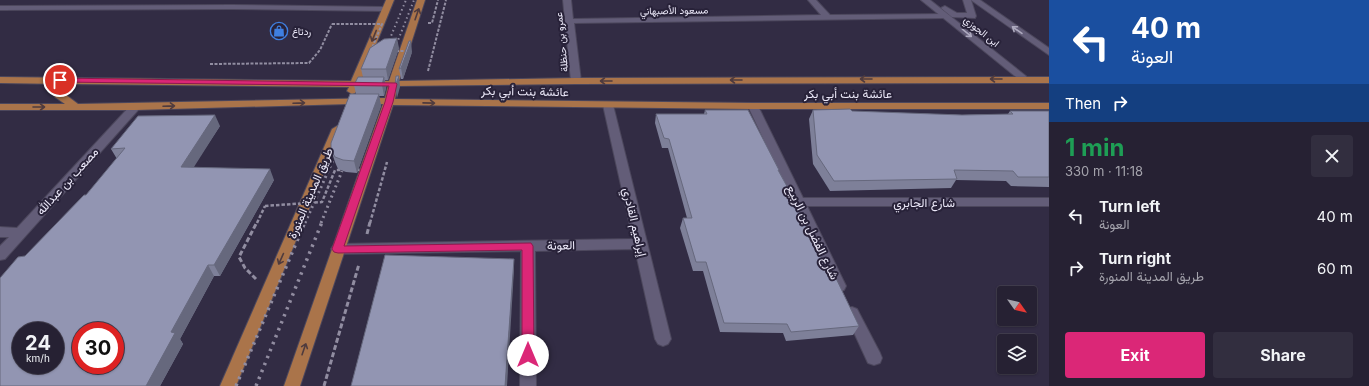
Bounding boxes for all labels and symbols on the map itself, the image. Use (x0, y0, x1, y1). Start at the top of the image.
street label: مسعود الأصبهاني (640, 3, 708, 20)
one-way arrow (414, 7, 421, 20)
street label: عمرو بن حنظلة (552, 11, 571, 73)
street label: ابن الجوزي (960, 13, 1002, 51)
shop icon: ردتاغ (269, 21, 289, 41)
place label: ردتاغ (292, 25, 311, 38)
one-way arrow (1012, 26, 1023, 34)
one-way arrow (370, 29, 378, 41)
one-way arrow (961, 29, 972, 37)
pin (43, 63, 77, 97)
one-way arrow (860, 75, 873, 83)
one-way arrow (990, 75, 1003, 83)
one-way arrow (730, 76, 743, 84)
one-way arrow (600, 77, 613, 85)
street label: عائشة بنت أبي بكر (480, 83, 569, 102)
street label: عائشة بنت أبي بكر (803, 86, 892, 104)
one-way arrow (292, 99, 305, 106)
one-way arrow (422, 99, 435, 107)
one-way arrow (32, 103, 45, 111)
one-way arrow (162, 103, 175, 110)
street label: مصعب بن عبدالله (33, 144, 102, 218)
street label: طريق المدينة المنورة (284, 145, 337, 241)
street label: شارع الفضل بن الربيع (782, 182, 842, 283)
street label: إبراهيم القادري (617, 186, 650, 259)
street label: شارع الجابري (893, 195, 955, 213)
street label: العونة (547, 237, 575, 254)
one-way arrow (277, 253, 284, 265)
north arrow (997, 286, 1037, 326)
speed limit sign: 30 (72, 322, 124, 374)
position arrow (507, 334, 549, 376)
one-way arrow (301, 343, 308, 356)

